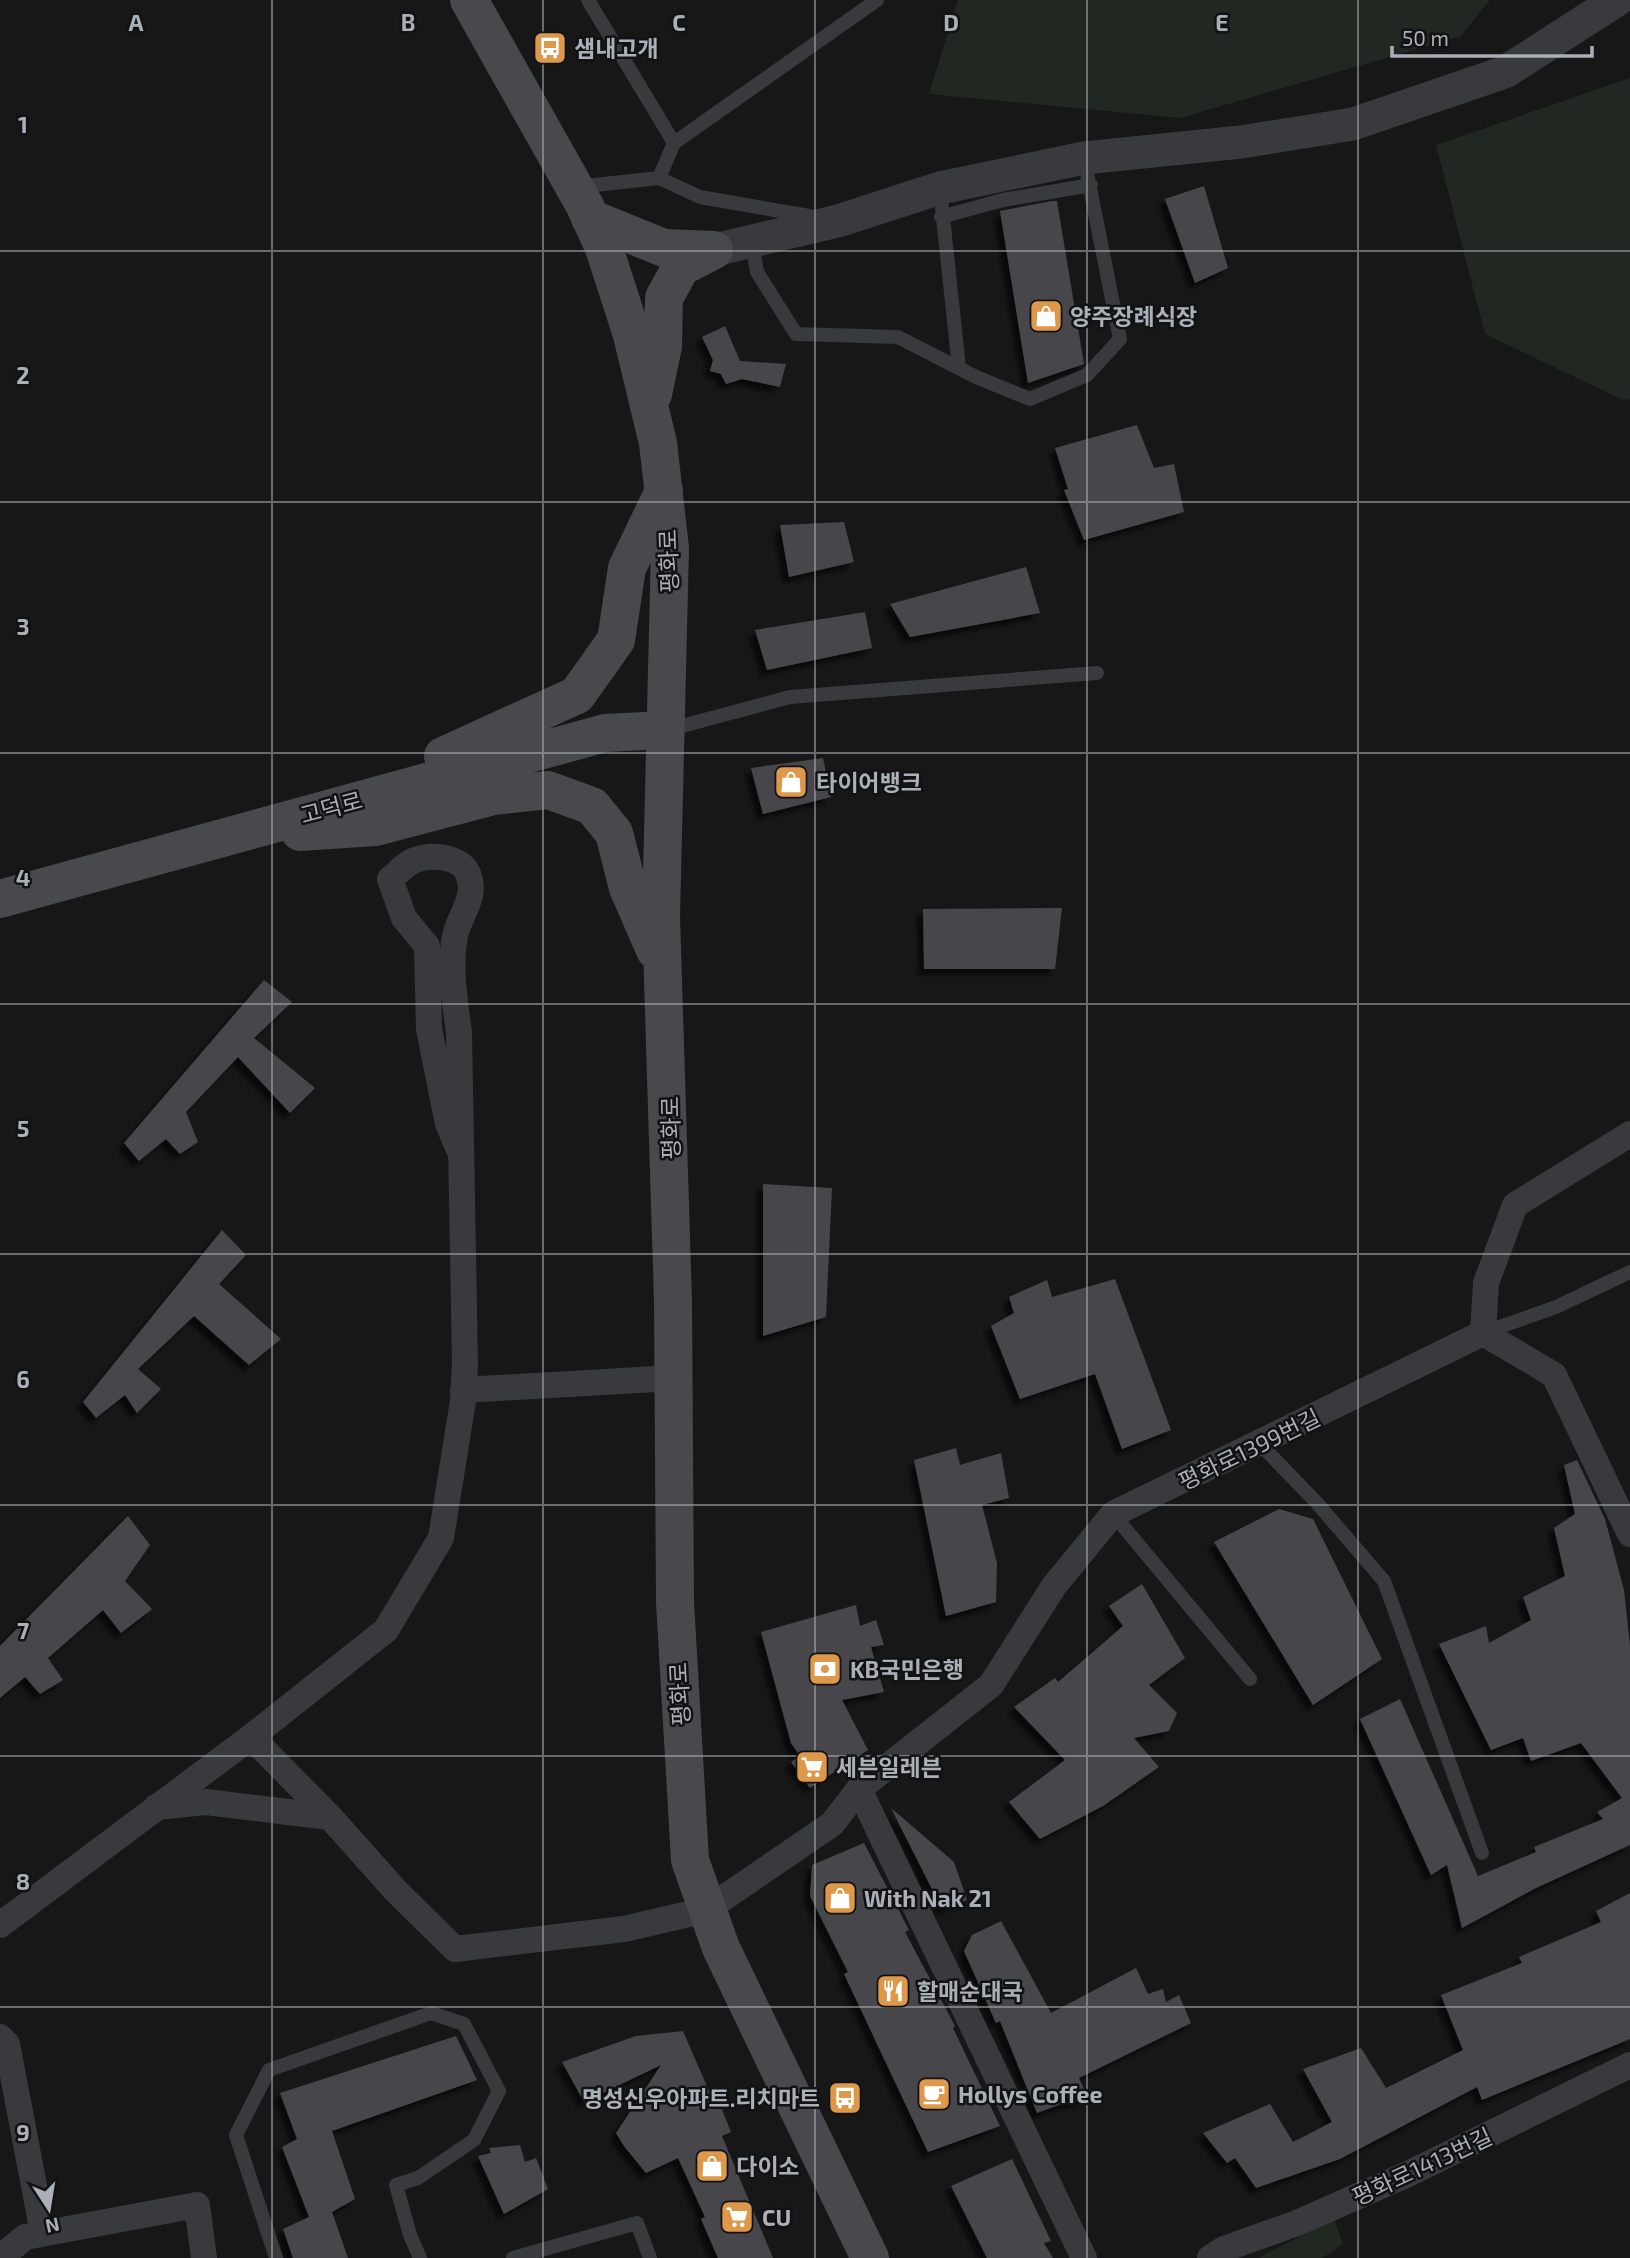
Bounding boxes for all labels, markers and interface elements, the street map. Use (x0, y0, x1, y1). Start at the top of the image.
text: A (128, 8, 144, 36)
text: B (401, 8, 415, 36)
text: C (672, 8, 686, 36)
text: D (943, 8, 959, 36)
text: E (1215, 8, 1229, 36)
scale bar (1392, 14, 1592, 58)
text: 50 m (1402, 25, 1449, 50)
bus stop icon: 샘내고개 (531, 29, 569, 67)
place label: 샘내고개 (574, 34, 659, 62)
text: 1 (18, 110, 28, 138)
shop icon: 양주장례식장 (1027, 297, 1065, 335)
place label: 양주장례식장 (1070, 302, 1197, 330)
text: 2 (16, 361, 30, 389)
street label: 평화로 (653, 529, 683, 593)
text: 3 (16, 612, 30, 640)
shop icon: 타이어뱅크 (772, 763, 810, 801)
place label: 타이어뱅크 (816, 768, 922, 796)
street label: 고덕로 (297, 785, 365, 829)
text: 4 (16, 863, 30, 891)
street label: 평화로 (655, 1096, 685, 1160)
text: 5 (17, 1114, 29, 1142)
text: 6 (16, 1365, 30, 1393)
street label: 평화로1399번길 (1174, 1403, 1324, 1495)
text: 7 (17, 1616, 29, 1644)
bank icon: KB국민은행 (806, 1650, 844, 1688)
place label: KB국민은행 (850, 1655, 964, 1683)
street label: 평화로 (663, 1662, 695, 1726)
supermarket icon: 세븐일레븐 (793, 1748, 831, 1786)
place label: 세븐일레븐 (836, 1753, 942, 1781)
text: 8 (16, 1867, 30, 1895)
shop icon: With Nak 21 (821, 1879, 859, 1917)
place label: With Nak 21 (864, 1884, 992, 1912)
restaurant icon: 할매순대국 (874, 1972, 912, 2010)
place label: 할매순대국 (917, 1977, 1023, 2005)
cafe icon: Hollys Coffee (915, 2075, 953, 2113)
bus stop icon: 명성신우아파트.리치마트 (826, 2079, 864, 2117)
place label: Hollys Coffee (958, 2080, 1102, 2108)
place label: 명성신우아파트.리치마트 (582, 2084, 820, 2112)
text: 9 (16, 2118, 30, 2146)
street label: 평화로1413번길 (1348, 2121, 1496, 2211)
shop icon: 다이소 (693, 2147, 731, 2185)
place label: 다이소 (736, 2152, 799, 2180)
north arrow (14, 2174, 84, 2244)
supermarket icon: CU (718, 2198, 756, 2236)
place label: CU (762, 2203, 791, 2231)
text: N (44, 2213, 62, 2239)

